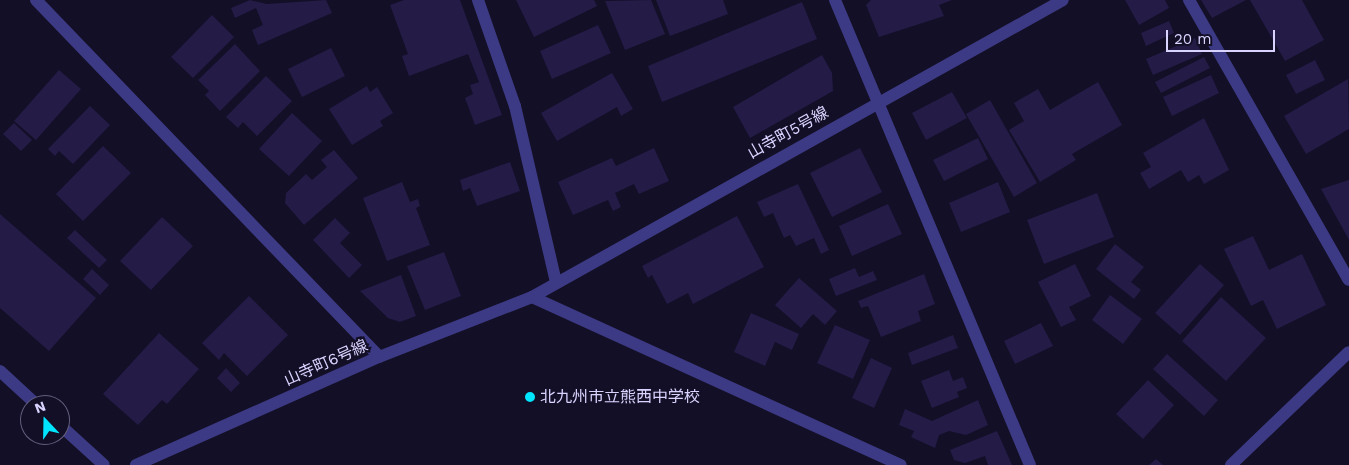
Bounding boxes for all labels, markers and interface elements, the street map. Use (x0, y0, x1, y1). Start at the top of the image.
scale bar (1169, 20, 1278, 52)
text: 20 m (1174, 30, 1212, 48)
street label: 山寺町5号線 (744, 103, 832, 163)
street label: 山寺町6号線 (281, 336, 371, 390)
place label: 北九州市立熊西中学校 (540, 387, 700, 407)
marker: 北九州市立熊西中学校 (524, 391, 536, 403)
north arrow (20, 395, 70, 445)
text: N (32, 398, 48, 416)

